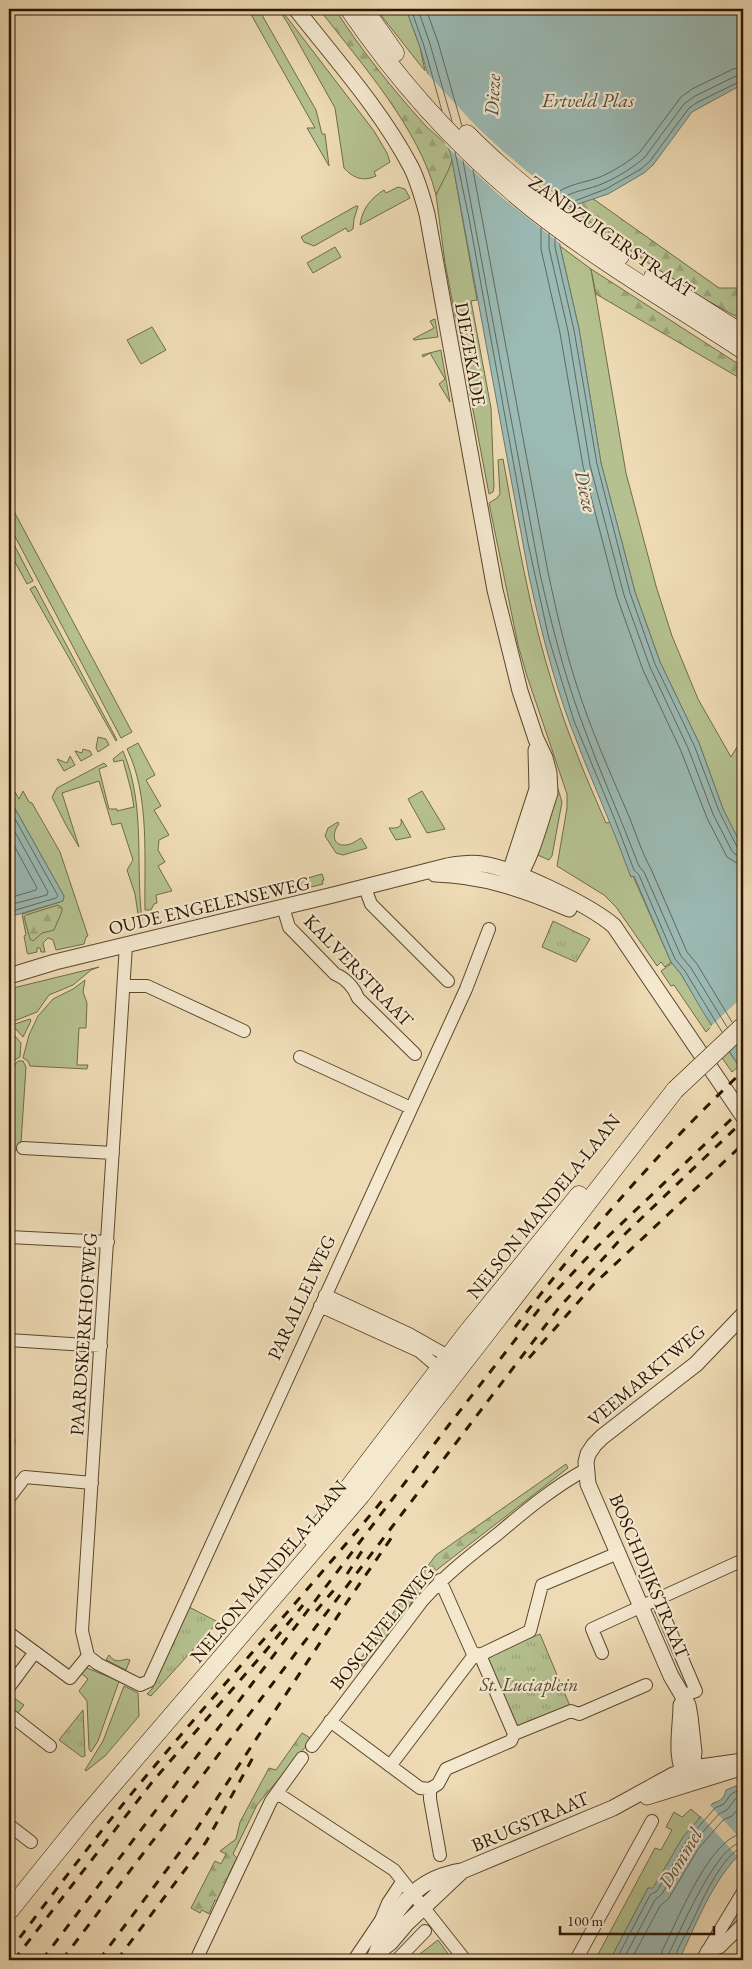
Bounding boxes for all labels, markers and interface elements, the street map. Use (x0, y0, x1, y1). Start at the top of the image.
water label: Dieze (478, 73, 506, 118)
water label: Ertveld Plas (541, 87, 634, 113)
street label: ZANDZUIGERSTRAAT (524, 170, 700, 303)
street label: DIEZEKADE (449, 300, 492, 408)
water label: Dieze (569, 467, 603, 515)
street label: OUDE ENGELENSEWEG (106, 870, 312, 941)
street label: KALVERSTRAAT (298, 909, 419, 1032)
street label: NELSON MANDELA-LAAN (461, 1109, 626, 1304)
street label: PARALLELWEG (262, 1230, 341, 1364)
street label: PAARDSKERKHOFWEG (64, 1232, 103, 1436)
street label: VEEMARKTWEG (582, 1319, 711, 1432)
street label: NELSON MANDELA-LAAN (184, 1475, 352, 1668)
street label: BOSCHDIJKSTRAAT (604, 1490, 696, 1663)
street label: BOSCHVELDWEG (324, 1560, 441, 1695)
park label: St. Luciaplein (479, 1672, 578, 1697)
street label: BRUGSTRAAT (467, 1785, 593, 1858)
water label: Dommel (651, 1822, 709, 1894)
scale bar (560, 1904, 713, 1936)
text: 100 m (567, 1911, 604, 1930)

